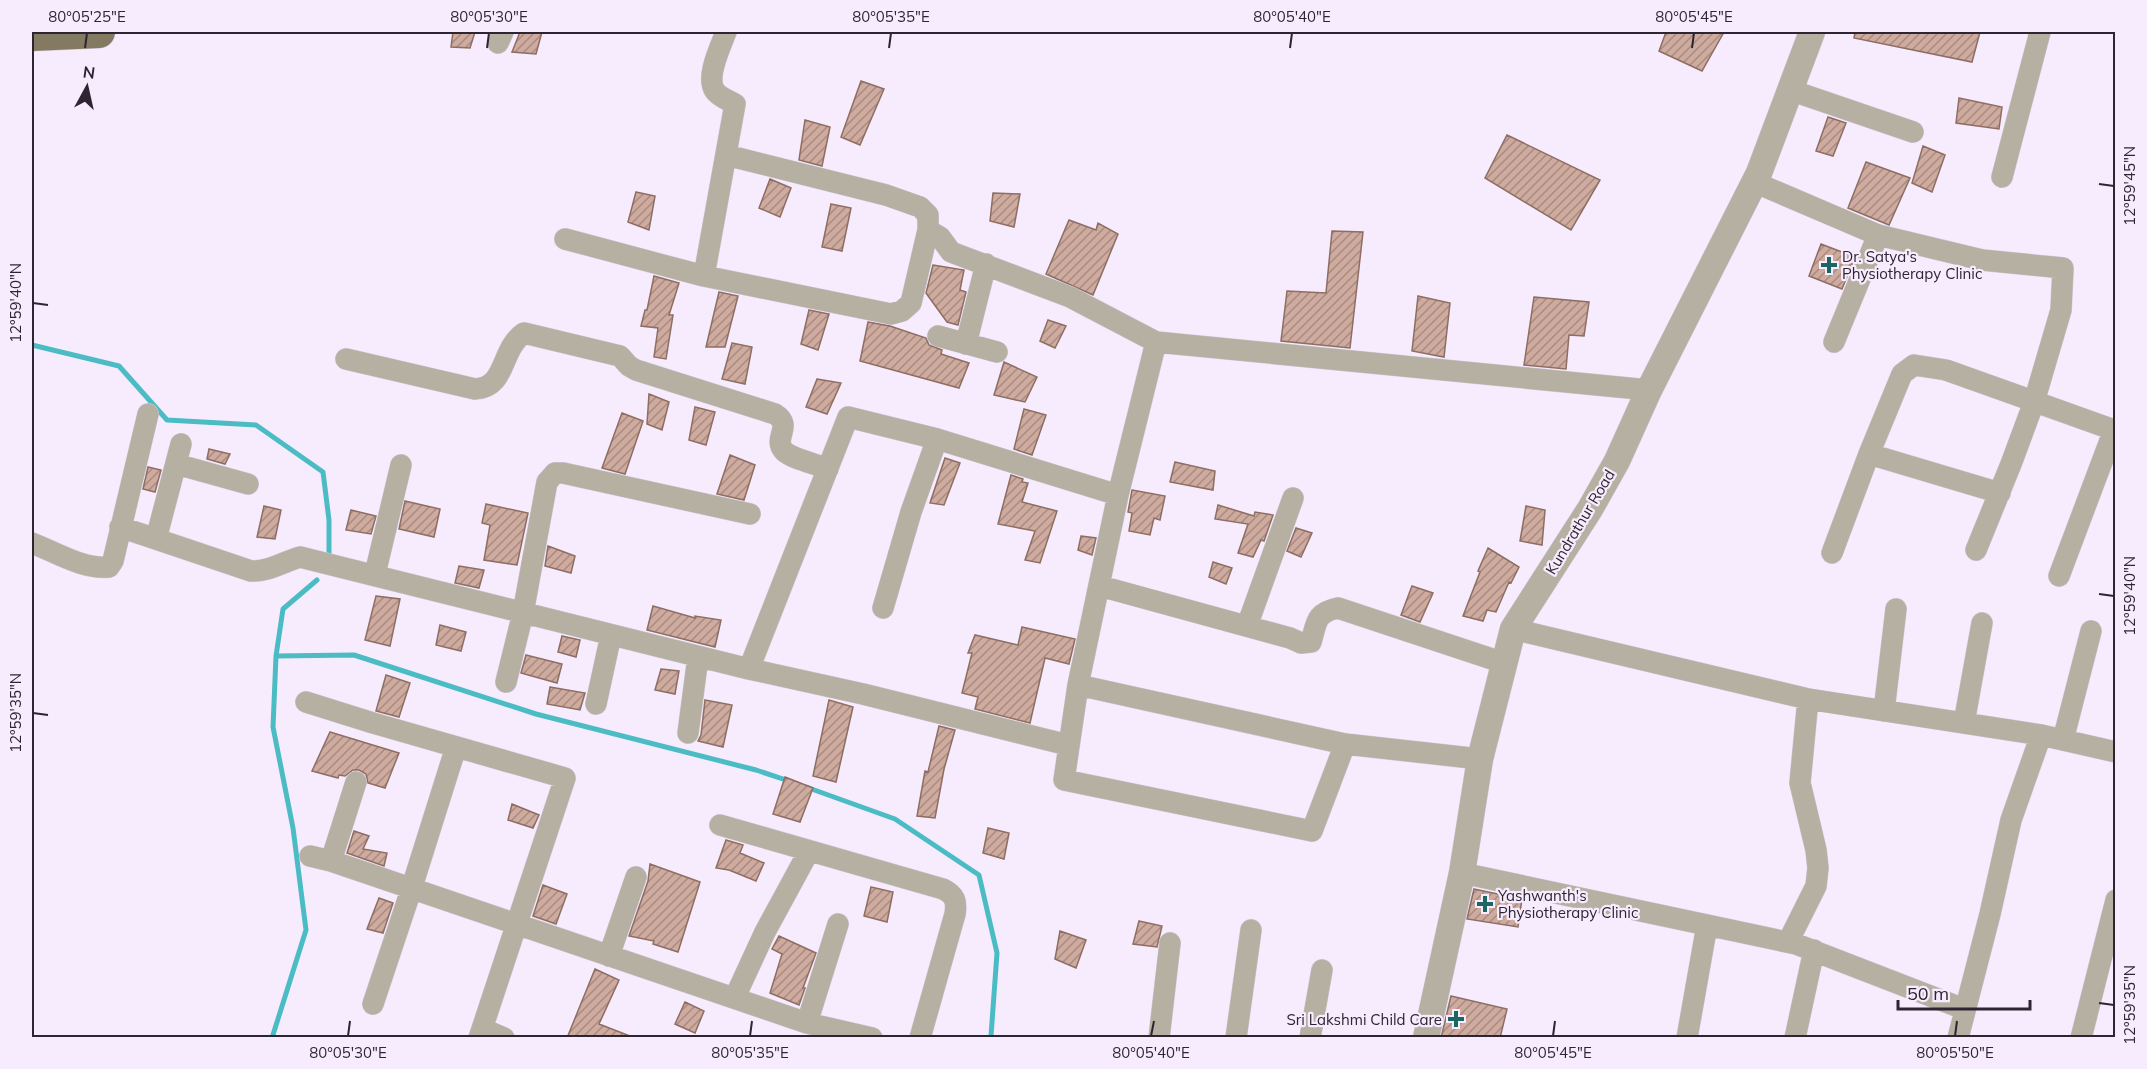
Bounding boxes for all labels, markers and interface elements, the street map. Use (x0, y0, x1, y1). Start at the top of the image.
text: 80°05'25"E (48, 7, 126, 26)
text: 80°05'30"E (450, 7, 528, 26)
text: 80°05'35"E (852, 7, 930, 26)
text: 80°05'40"E (1253, 7, 1331, 26)
text: 80°05'45"E (1655, 7, 1733, 26)
north arrow (57, 57, 117, 117)
text: N (82, 61, 96, 83)
text: 12°59'45"N (2120, 146, 2139, 226)
place label: Dr. Satya's Physiotherapy Clinic (1842, 247, 1982, 283)
marker: Dr. Satya's Physiotherapy Clinic (1820, 256, 1838, 274)
text: 12°59'40"N (6, 263, 25, 343)
street label: Kundrathur Road (1541, 466, 1619, 578)
text: 12°59'40"N (2120, 556, 2139, 636)
text: 12°59'35"N (6, 673, 25, 753)
place label: Yashwanth's Physiotherapy Clinic (1497, 886, 1638, 922)
marker: Yashwanth's Physiotherapy Clinic (1476, 895, 1494, 913)
text: 12°59'35"N (2120, 965, 2139, 1045)
scale bar (1898, 973, 2030, 1011)
text: 50 m (1907, 982, 1949, 1005)
place label: Sri Lakshmi Child Care (1286, 1010, 1442, 1029)
marker: Sri Lakshmi Child Care (1447, 1010, 1465, 1028)
text: 80°05'30"E (309, 1043, 387, 1062)
text: 80°05'35"E (711, 1043, 789, 1062)
text: 80°05'40"E (1112, 1043, 1190, 1062)
text: 80°05'45"E (1514, 1043, 1592, 1062)
text: 80°05'50"E (1916, 1043, 1994, 1062)

